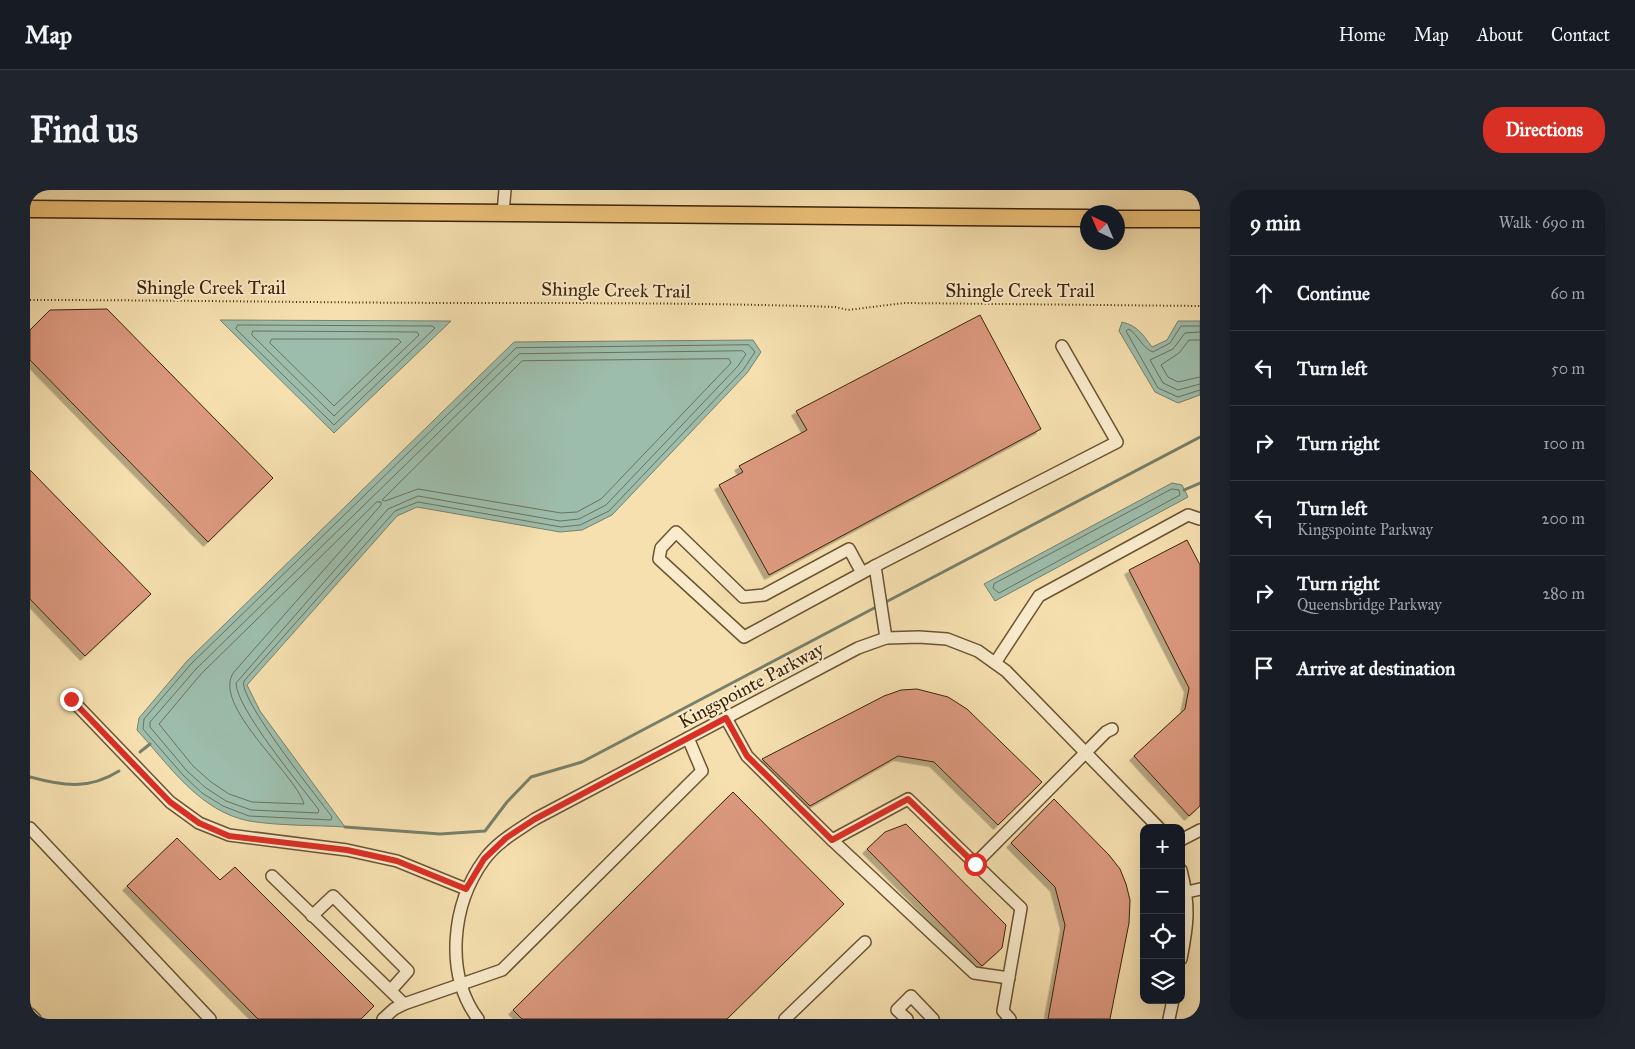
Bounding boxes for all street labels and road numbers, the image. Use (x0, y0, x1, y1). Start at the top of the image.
street label: Shingle Creek Trail (136, 276, 287, 300)
street label: Shingle Creek Trail (541, 277, 692, 304)
street label: Shingle Creek Trail (945, 279, 1096, 303)
street label: Kingspointe Parkway (674, 636, 829, 734)

